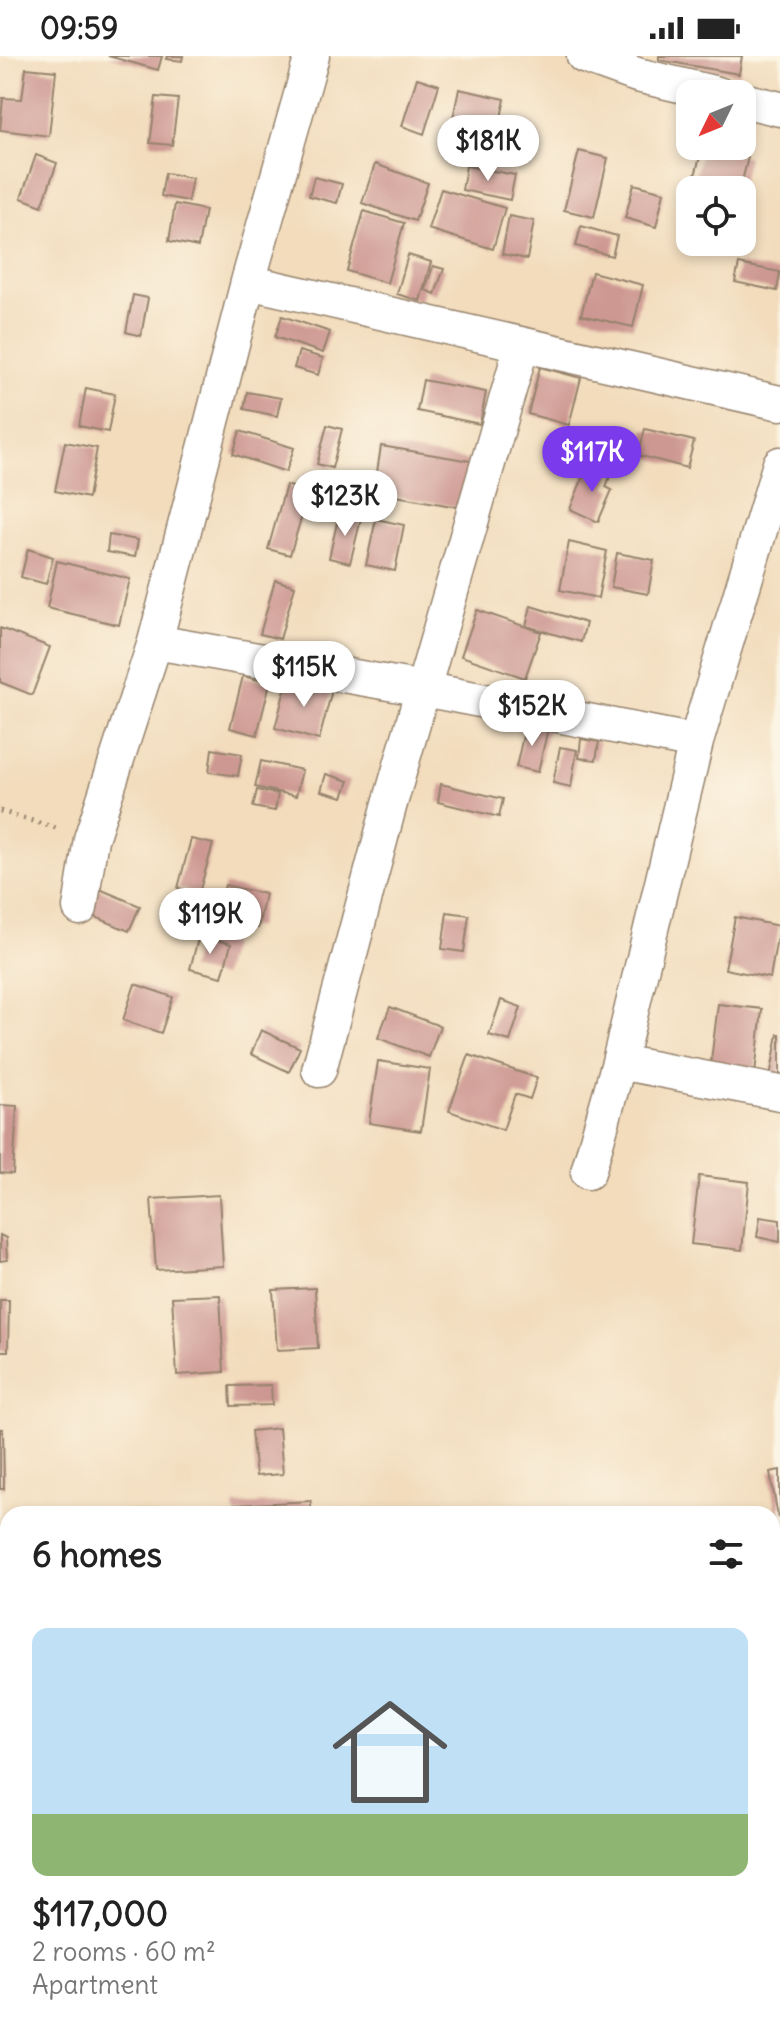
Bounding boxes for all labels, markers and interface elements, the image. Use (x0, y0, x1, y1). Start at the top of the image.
text: 09:59 (40, 9, 118, 47)
north arrow (676, 80, 756, 160)
map controls (676, 80, 756, 256)
pin: $181K (432, 115, 544, 183)
text: $181K (455, 124, 521, 157)
button: locate (676, 176, 756, 256)
pin: $117K (536, 426, 648, 494)
text: $117K (560, 435, 624, 468)
pin: $123K (289, 470, 401, 538)
text: $123K (310, 479, 380, 512)
pin: $115K (248, 641, 360, 709)
text: $115K (271, 650, 337, 683)
pin: $152K (476, 680, 588, 748)
text: $152K (497, 689, 567, 722)
pin: $119K (154, 888, 266, 956)
text: $119K (177, 897, 243, 930)
icon: filters (704, 1532, 748, 1576)
text: 6 homes (32, 1533, 162, 1576)
icon: home (318, 1680, 462, 1824)
text: $117,000 (32, 1892, 168, 1935)
text: 2 rooms · 60 m² (32, 1935, 216, 1968)
text: Apartment (32, 1968, 158, 2001)

